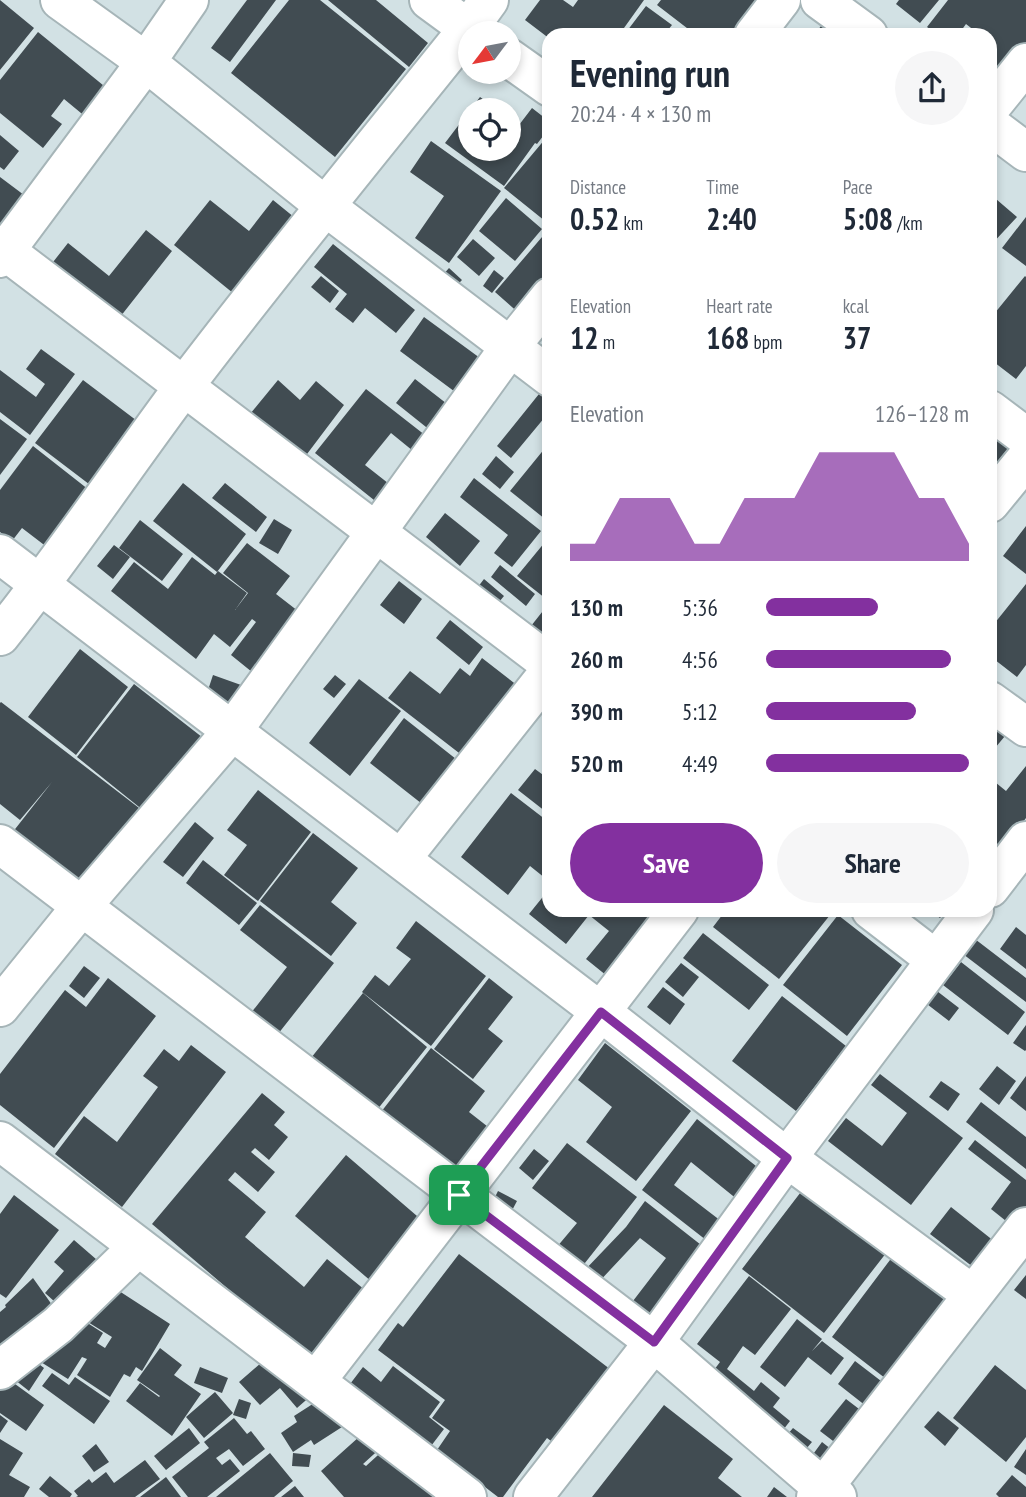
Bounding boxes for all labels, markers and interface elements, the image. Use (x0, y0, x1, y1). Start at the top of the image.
north arrow (458, 21, 522, 84)
map controls (458, 21, 521, 161)
text: Evening run (570, 48, 730, 97)
button: share (895, 51, 969, 125)
button: locate (458, 98, 521, 161)
text: 20:24 · 4 × 130 m (570, 99, 711, 128)
text: Distance (570, 175, 626, 199)
text: Time (706, 175, 739, 199)
text: Pace (843, 175, 873, 199)
text: 0.52 (570, 199, 619, 238)
text: 2:40 (706, 199, 757, 238)
text: 5:08 (843, 199, 893, 238)
text: km (619, 211, 643, 235)
text: /km (893, 211, 923, 235)
text: Elevation (570, 294, 631, 318)
text: Heart rate (706, 294, 773, 318)
text: kcal (843, 294, 869, 318)
text: 12 (570, 318, 599, 357)
text: 168 (706, 318, 749, 357)
text: 37 (843, 318, 871, 357)
text: m (599, 330, 615, 354)
text: bpm (749, 330, 782, 354)
text: Elevation (570, 399, 644, 428)
text: 126–128 m (875, 399, 969, 428)
text: 130 m (570, 593, 623, 622)
text: 5:36 (682, 593, 718, 622)
text: 260 m (570, 645, 623, 674)
text: 4:56 (682, 645, 718, 674)
text: 390 m (570, 697, 623, 726)
text: 5:12 (682, 697, 718, 726)
text: 520 m (570, 749, 623, 778)
text: 4:49 (682, 749, 718, 778)
button: Save (570, 823, 763, 903)
button: Share (777, 823, 969, 903)
pin (429, 1165, 489, 1225)
icon: arrive (440, 1176, 478, 1214)

